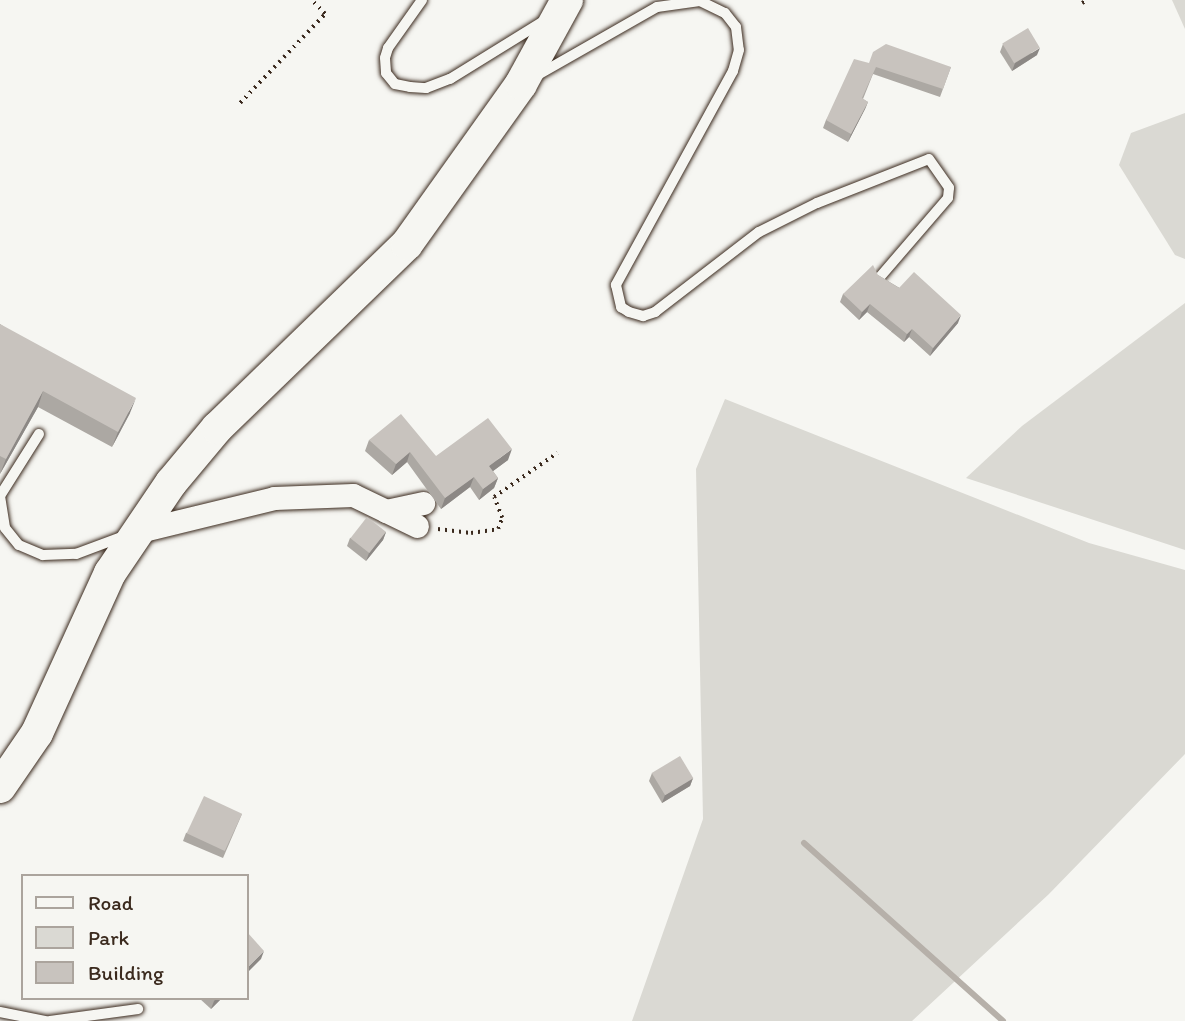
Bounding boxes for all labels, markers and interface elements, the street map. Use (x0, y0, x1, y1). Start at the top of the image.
legend (21, 874, 248, 1000)
text: Road (88, 890, 133, 915)
text: Park (88, 925, 129, 950)
text: Building (88, 960, 164, 985)

